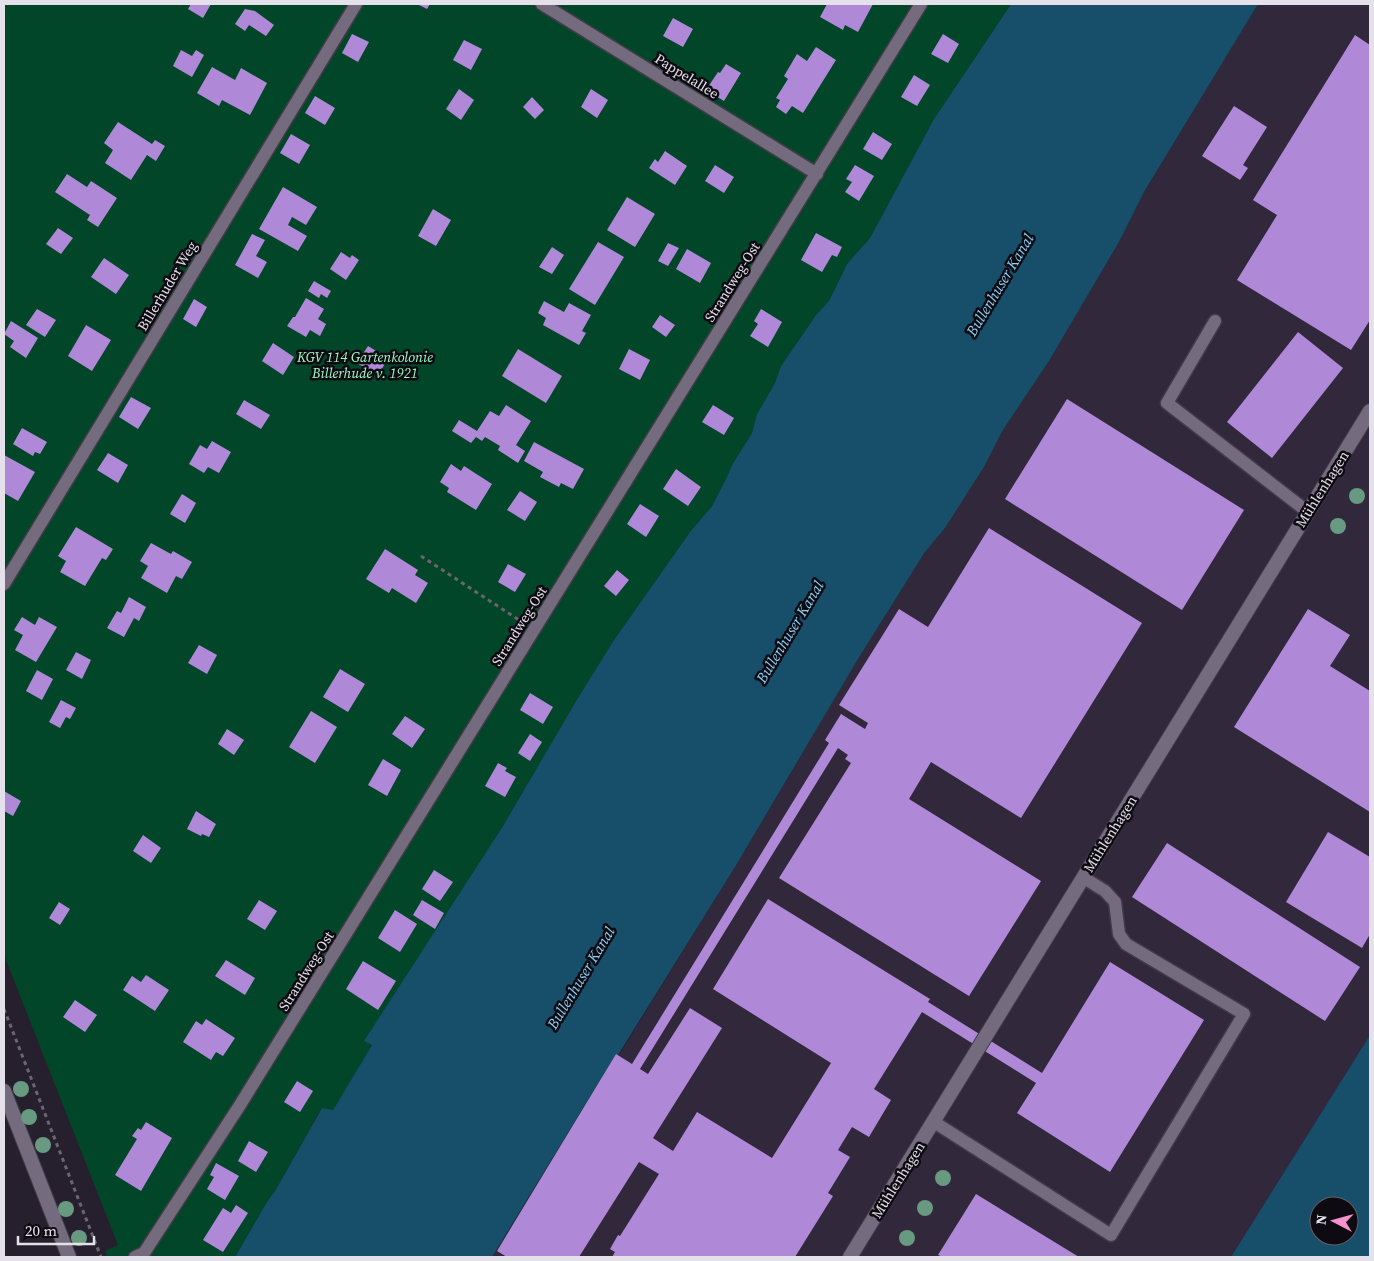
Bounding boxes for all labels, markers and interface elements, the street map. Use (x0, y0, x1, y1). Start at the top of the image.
street label: Pappelallee (651, 48, 723, 104)
water label: Bullenhuser Kanal (960, 229, 1039, 341)
street label: Billerhuder Weg (132, 237, 202, 335)
street label: Strandweg-Ost (700, 238, 765, 326)
park label: KGV 114 Gartenkolonie Billerhude v. 1921 (296, 347, 433, 383)
street label: Mühlenhagen (1291, 446, 1354, 531)
water label: Bullenhuser Kanal (750, 576, 829, 688)
street label: Strandweg-Ost (487, 582, 552, 670)
street label: Mühlenhagen (1079, 791, 1142, 876)
water label: Bullenhuser Kanal (541, 922, 620, 1034)
street label: Strandweg-Ost (274, 927, 339, 1015)
street label: Mühlenhagen (867, 1137, 930, 1222)
north arrow (1309, 1196, 1359, 1246)
scale bar (18, 1214, 94, 1246)
text: N (1311, 1214, 1332, 1226)
text: 20 m (25, 1220, 57, 1241)

